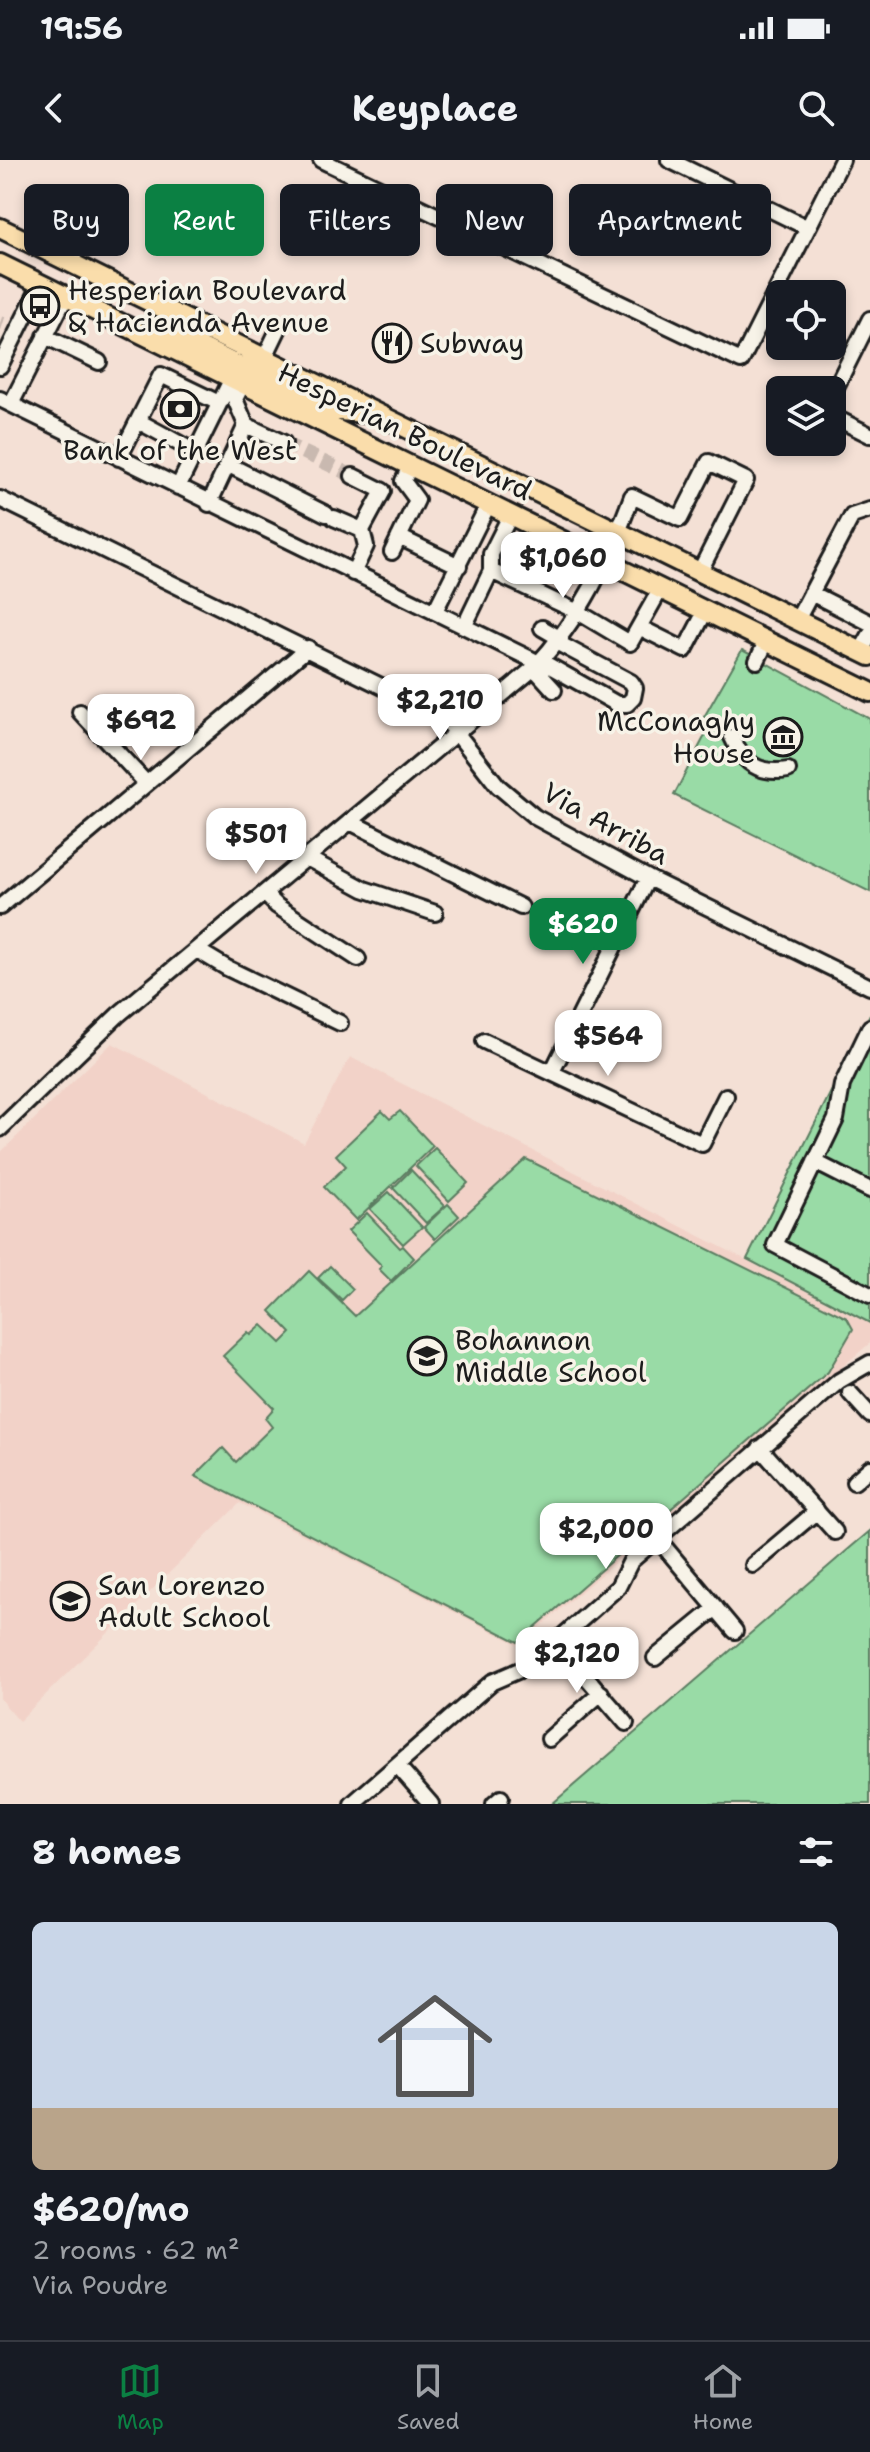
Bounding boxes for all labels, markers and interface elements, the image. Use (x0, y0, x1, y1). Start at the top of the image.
text: 19:56 (40, 8, 123, 49)
text: Keyplace (352, 84, 518, 133)
icon: back (32, 86, 76, 130)
icon: search (794, 86, 838, 130)
chip: Buy (24, 184, 129, 256)
chip: Rent (145, 184, 264, 256)
chip: Filters (280, 184, 420, 256)
chip: New (436, 184, 553, 256)
chip: Apartment (569, 184, 771, 256)
place label: Hesperian Boulevard & Hacienda Avenue (68, 271, 347, 341)
map controls (766, 280, 846, 456)
button: locate (766, 280, 846, 360)
bus stop icon: Hesperian Boulevard & Hacienda Avenue (19, 285, 61, 327)
restaurant icon: Subway (371, 322, 413, 364)
place label: Subway (420, 324, 524, 362)
street label: Hesperian Boulevard (272, 353, 538, 509)
button: layers (766, 376, 846, 456)
bank icon: Bank of the West (159, 388, 201, 430)
place label: Bank of the West (63, 431, 297, 469)
pin: $1,060 (498, 532, 628, 600)
text: $1,060 (519, 540, 607, 575)
pin: $2,210 (375, 674, 505, 742)
text: $2,210 (396, 682, 484, 717)
pin: $692 (94, 694, 188, 762)
text: $692 (106, 702, 176, 737)
place label: McConaghy House (597, 702, 755, 772)
museum icon: McConaghy House (762, 716, 804, 758)
street label: Via Arriba (536, 773, 676, 873)
pin: $501 (209, 808, 303, 876)
text: $501 (224, 816, 288, 851)
pin: $620 (536, 898, 630, 966)
text: $620 (547, 906, 619, 941)
pin: $564 (561, 1010, 655, 1078)
text: $564 (573, 1018, 643, 1053)
place label: Bohannon Middle School (455, 1321, 647, 1391)
school or university icon: Bohannon Middle School (406, 1335, 448, 1377)
pin: $2,000 (541, 1503, 671, 1571)
text: $2,000 (558, 1511, 654, 1546)
place label: San Lorenzo Adult School (98, 1566, 271, 1636)
school or university icon: San Lorenzo Adult School (49, 1580, 91, 1622)
pin: $2,120 (512, 1627, 642, 1695)
text: $2,120 (534, 1635, 620, 1670)
text: 8 homes (32, 1829, 181, 1875)
icon: filters (794, 1830, 838, 1874)
icon: home (363, 1974, 507, 2118)
text: $620/mo (32, 2186, 190, 2232)
text: 2 rooms · 62 m² (32, 2232, 240, 2267)
text: Via Poudre (32, 2267, 168, 2302)
tab: Map (117, 2359, 164, 2436)
tab: Saved (397, 2359, 460, 2436)
tab: Home (693, 2359, 753, 2436)

